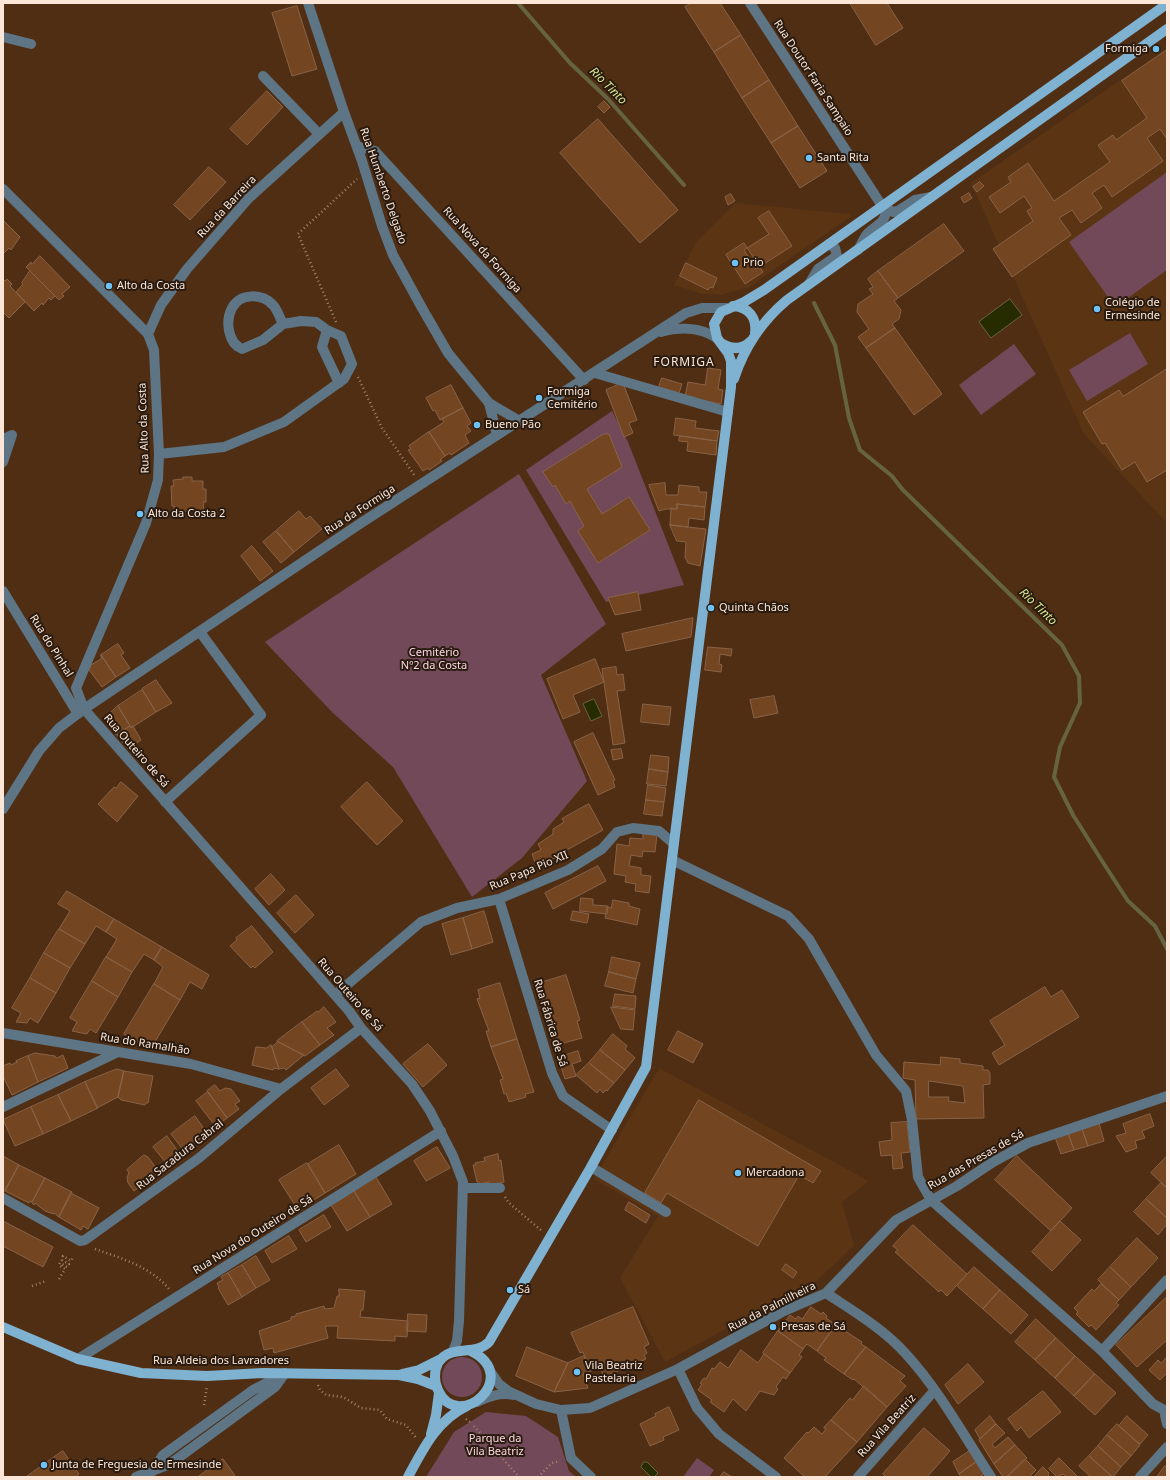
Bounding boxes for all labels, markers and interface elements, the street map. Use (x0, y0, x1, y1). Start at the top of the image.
street label: Rua Doutor Faria Sampaio (771, 18, 855, 138)
place label: Formiga (1105, 42, 1148, 56)
marker: Formiga (1151, 44, 1161, 54)
water label: Rio Tinto (586, 64, 630, 108)
street label: Rua Humberto Delgado (357, 126, 409, 246)
place label: Santa Rita (817, 151, 869, 165)
marker: Santa Rita (804, 153, 814, 163)
street label: Rua da Barreira (195, 173, 259, 241)
street label: Rua Nova da Formiga (440, 204, 524, 296)
place label: Prio (743, 256, 764, 270)
marker: Prio (730, 258, 740, 268)
place label: Alto da Costa (117, 279, 185, 293)
marker: Alto da Costa (104, 281, 114, 291)
place label: Colégio de Ermesinde (1105, 296, 1160, 322)
marker: Colégio de Ermesinde (1092, 304, 1102, 314)
district label: FORMIGA (653, 356, 715, 370)
street label: Rua Alto da Costa (136, 382, 152, 474)
place label: Formiga Cemitério (547, 385, 597, 411)
marker: Formiga Cemitério (534, 393, 544, 403)
place label: Bueno Pão (485, 418, 541, 432)
marker: Bueno Pão (472, 420, 482, 430)
street label: Rua da Formiga (322, 482, 398, 538)
place label: Alto da Costa 2 (148, 507, 225, 521)
marker: Alto da Costa 2 (135, 509, 145, 519)
water label: Rio Tinto (1016, 586, 1060, 628)
place label: Quinta Chãos (719, 601, 789, 615)
marker: Quinta Chãos (706, 603, 716, 613)
street label: Rua do Pinhal (27, 612, 75, 680)
park label: Cemitério Nº2 da Costa (401, 646, 467, 672)
street label: Rua Outeiro de Sá (101, 712, 171, 790)
street label: Rua Papa Pio XII (488, 848, 570, 894)
street label: Rua Outeiro de Sá (315, 956, 385, 1034)
street label: Rua Fábrica de Sá (530, 978, 570, 1068)
street label: Rua do Ramalhão (99, 1030, 191, 1058)
street label: Rua Sacadura Cabral (134, 1117, 226, 1193)
street label: Rua das Presas de Sá (926, 1127, 1026, 1193)
place label: Mercadona (746, 1166, 804, 1180)
marker: Mercadona (733, 1168, 743, 1178)
street label: Rua Nova do Outeiro de Sá (191, 1193, 315, 1277)
street label: Rua da Palmilheira (726, 1279, 818, 1335)
place label: Sá (518, 1283, 530, 1297)
marker: Sá (505, 1285, 515, 1295)
place label: Presas de Sá (781, 1320, 846, 1334)
marker: Presas de Sá (768, 1322, 778, 1332)
street label: Rua Aldeia dos Lavradores (153, 1354, 289, 1368)
place label: Vila Beatriz Pastelaria (585, 1359, 642, 1385)
marker: Vila Beatriz Pastelaria (572, 1367, 582, 1377)
street label: Rua Vila Beatriz (855, 1392, 919, 1460)
park label: Parque da Vila Beatriz (466, 1432, 524, 1458)
place label: Junta de Freguesia de Ermesinde (52, 1458, 221, 1472)
marker: Junta de Freguesia de Ermesinde (39, 1460, 49, 1470)

